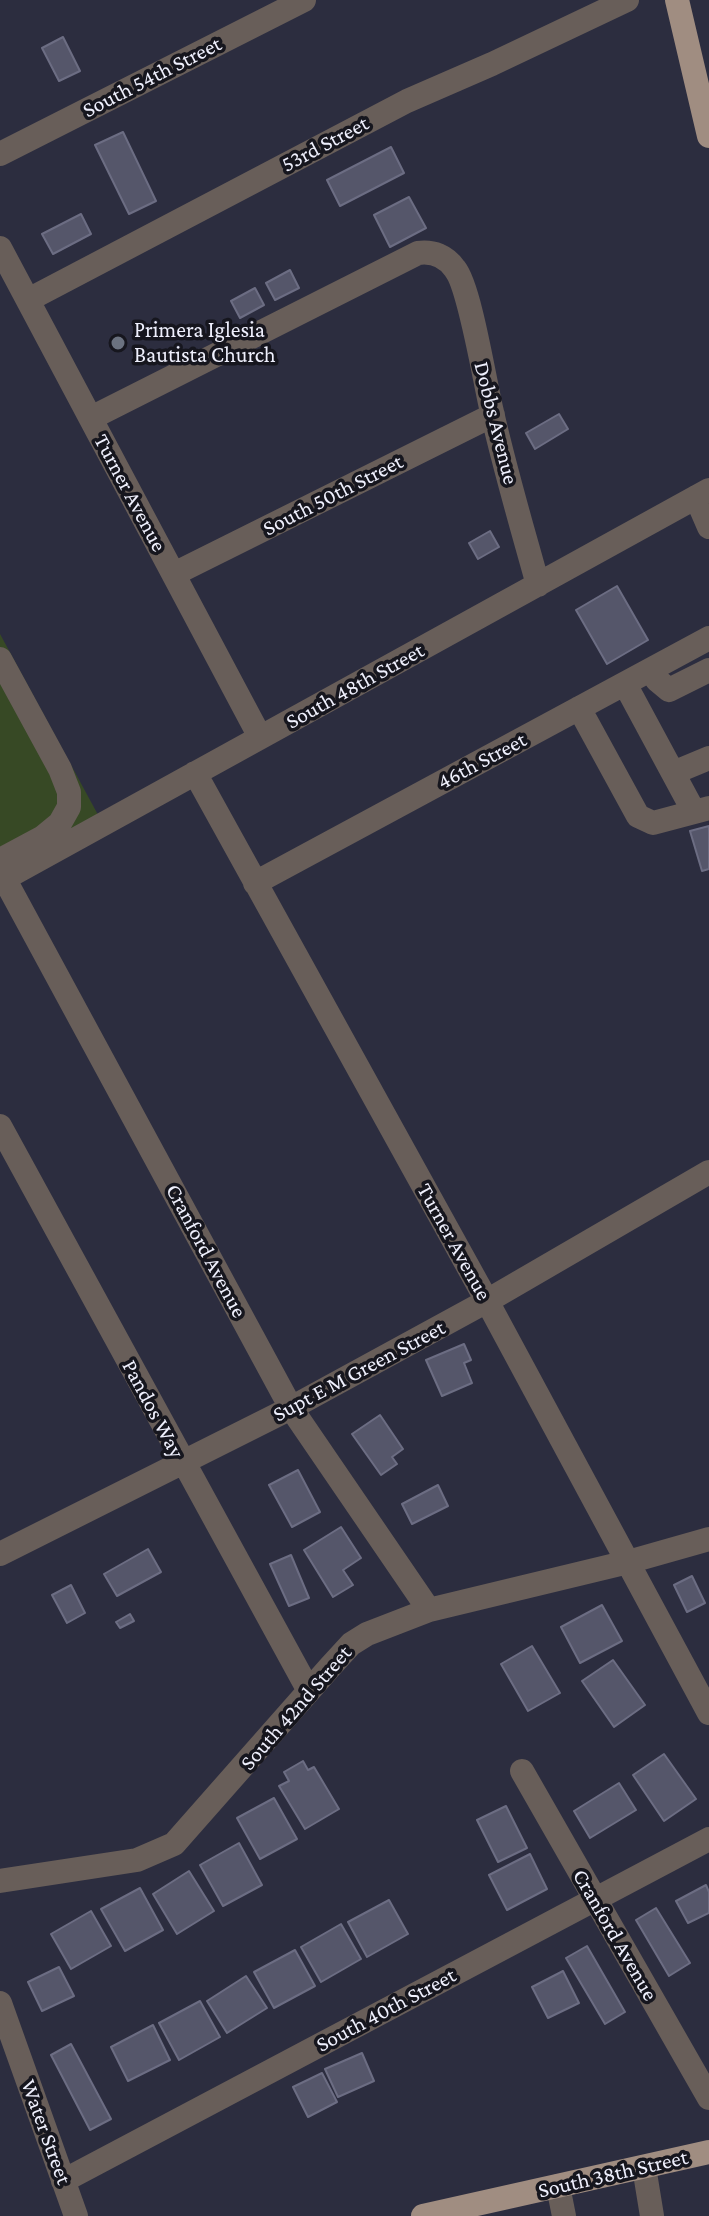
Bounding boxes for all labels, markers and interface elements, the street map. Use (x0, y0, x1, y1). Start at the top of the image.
street label: South 54th Street (78, 31, 226, 123)
street label: 53rd Street (277, 110, 373, 178)
place label: Primera Iglesia Bautista Church (134, 317, 276, 368)
marker: Primera Iglesia Bautista Church (109, 334, 127, 352)
street label: Dobbs Avenue (468, 359, 524, 487)
street label: Turner Avenue (88, 430, 172, 556)
street label: South 50th Street (259, 448, 407, 542)
street label: South 48th Street (281, 637, 429, 735)
street label: 46th Street (433, 727, 531, 795)
street label: Turner Avenue (411, 1179, 497, 1305)
street label: Cranford Avenue (160, 1180, 252, 1322)
street label: Supt E M Green Street (268, 1314, 450, 1428)
street label: Pandos Way (116, 1355, 190, 1463)
street label: South 42nd Street (235, 1640, 357, 1776)
street label: Cranford Avenue (567, 1865, 663, 2005)
street label: South 40th Street (312, 1962, 460, 2058)
street label: Water Street (15, 2076, 77, 2188)
street label: South 38th Street (535, 2144, 691, 2204)

